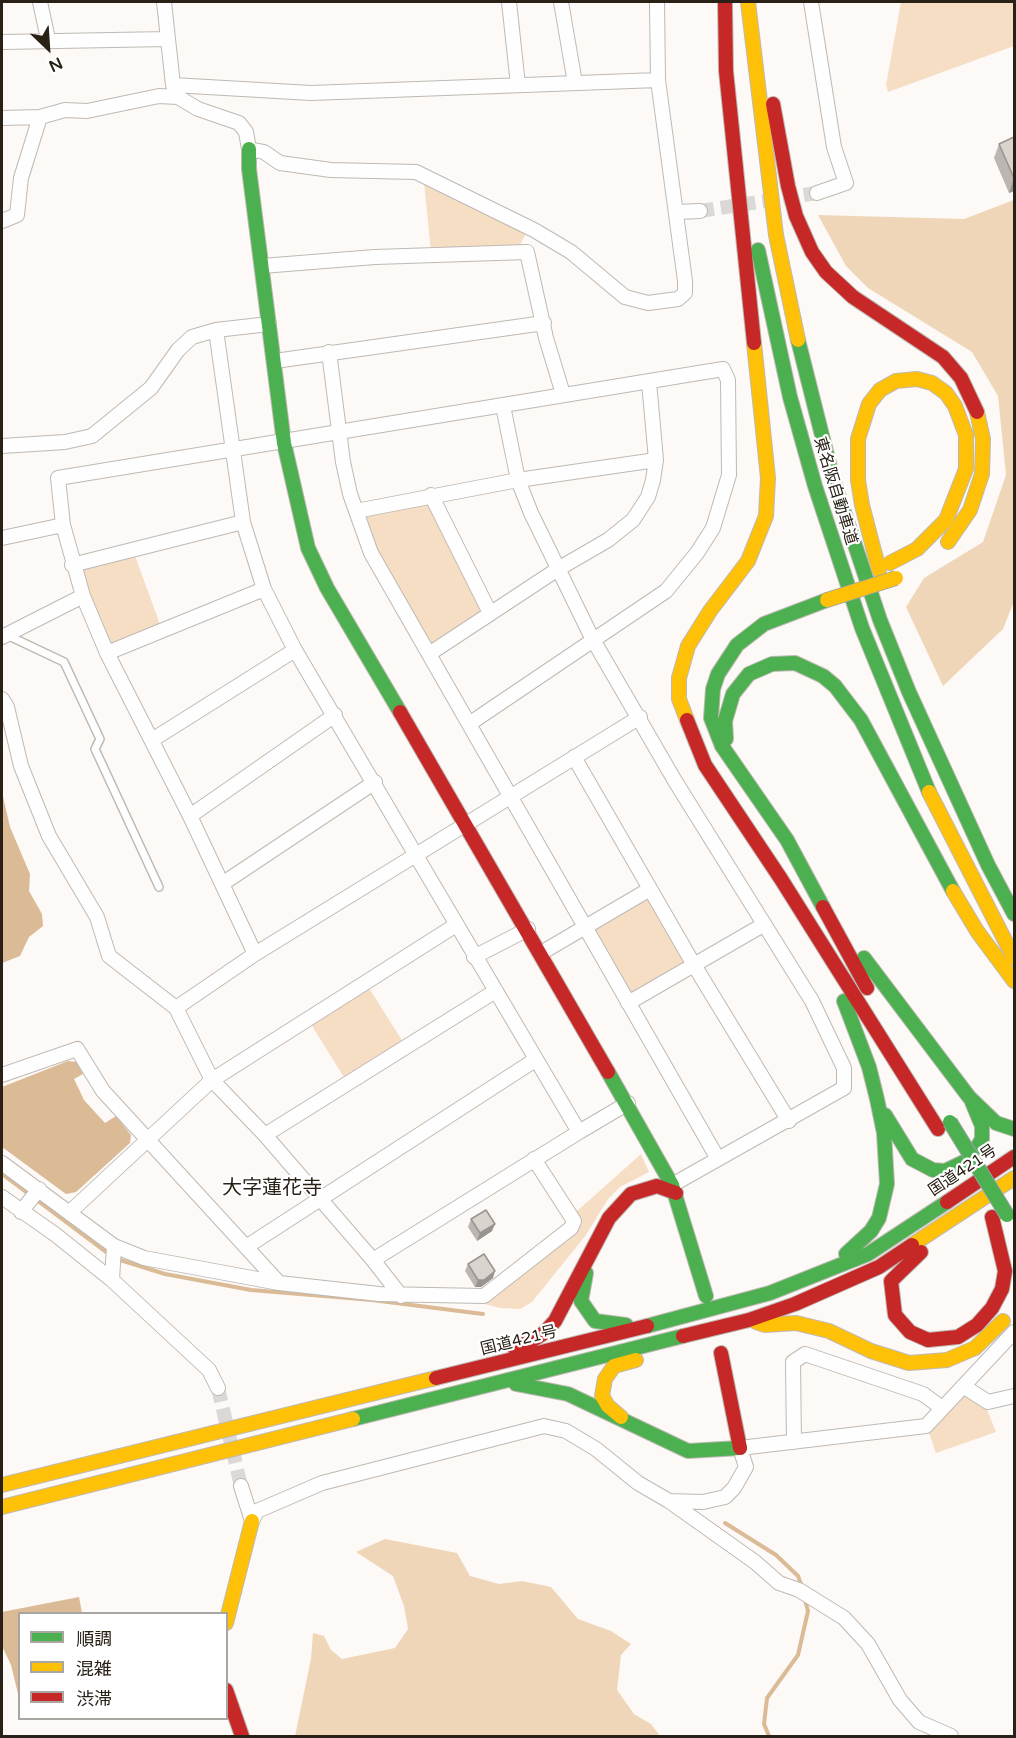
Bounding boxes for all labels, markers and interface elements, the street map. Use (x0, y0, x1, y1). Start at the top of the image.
north arrow (18, 18, 78, 78)
text: N (46, 53, 66, 76)
street label: 東名阪自動車道 (809, 435, 861, 547)
street label: 国道421号 (925, 1141, 1001, 1201)
district label: 大字蓮花寺 (222, 1177, 322, 1201)
street label: 国道421号 (479, 1322, 559, 1360)
legend (18, 1612, 228, 1720)
text: 順調 (76, 1628, 112, 1650)
text: 混雑 (76, 1658, 112, 1680)
text: 渋滞 (76, 1688, 112, 1710)

